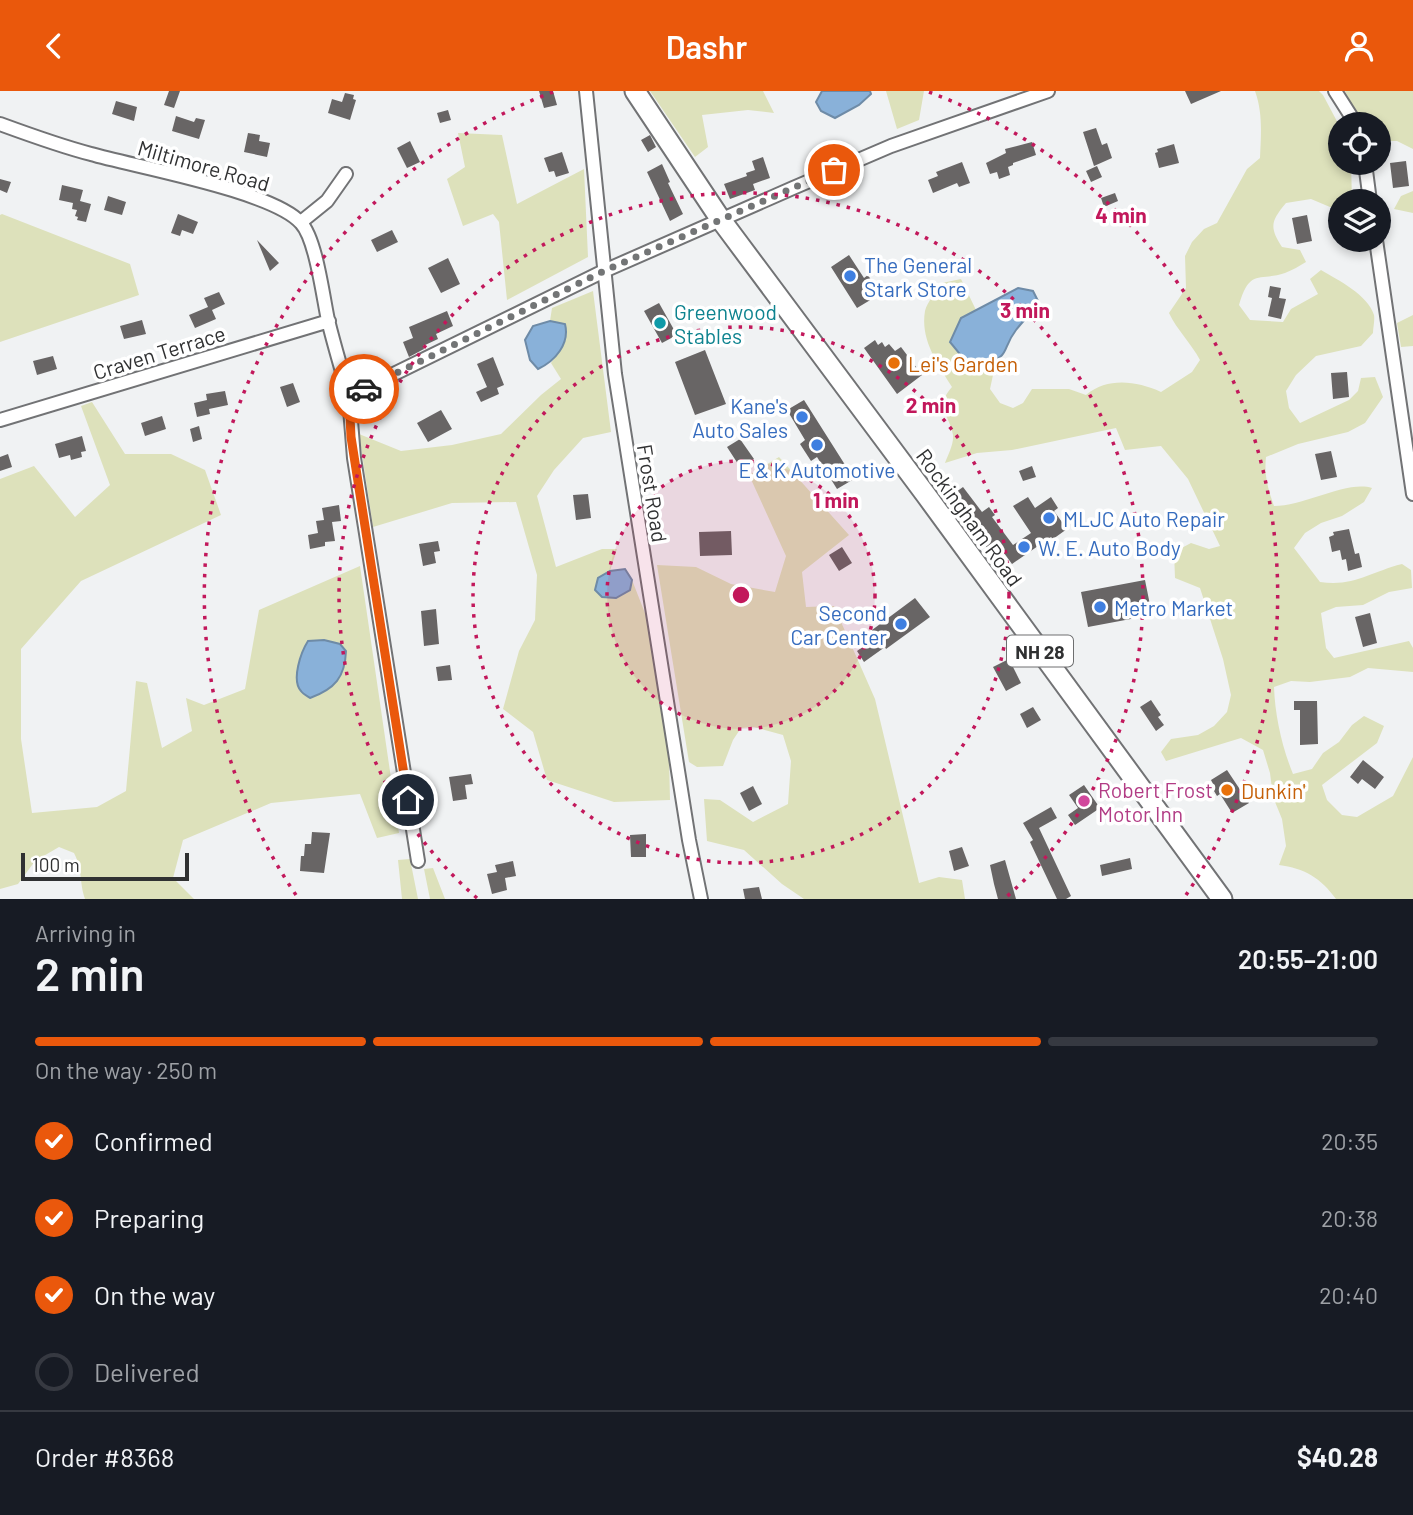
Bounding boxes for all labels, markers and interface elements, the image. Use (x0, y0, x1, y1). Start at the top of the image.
icon: back (35, 27, 73, 65)
text: Dashr (666, 27, 747, 65)
icon: person (1340, 27, 1378, 65)
map controls (1328, 112, 1391, 252)
button: locate (1328, 112, 1391, 175)
street label: Miltimore Road (135, 134, 273, 196)
pin (804, 140, 864, 200)
icon: bag (815, 151, 853, 189)
button: layers (1328, 189, 1391, 252)
text: 4 min (1095, 202, 1147, 227)
place label: The General Stark Store (864, 252, 972, 301)
marker: The General Stark Store (842, 268, 858, 284)
text: 3 min (1000, 297, 1050, 322)
place label: Greenwood Stables (674, 299, 777, 348)
marker: Greenwood Stables (652, 315, 668, 331)
street label: Craven Terrace (90, 320, 228, 384)
place label: Lei's Garden (908, 351, 1018, 376)
courier (329, 354, 399, 424)
marker: Lei's Garden (886, 355, 902, 371)
icon: car (345, 370, 383, 408)
text: 2 min (906, 392, 956, 417)
place label: Kane's Auto Sales (692, 393, 788, 442)
marker: Kane's Auto Sales (794, 409, 810, 425)
marker: E & K Automotive (809, 437, 825, 453)
street label: Frost Road (633, 442, 673, 544)
street label: Rockingham Road (912, 443, 1028, 591)
place label: E & K Automotive (738, 457, 896, 482)
text: 1 min (813, 487, 859, 512)
place label: MLJC Auto Repair (1063, 506, 1225, 531)
marker: MLJC Auto Repair (1041, 510, 1057, 526)
place label: W. E. Auto Body (1038, 535, 1181, 560)
marker: W. E. Auto Body (1016, 539, 1032, 555)
centre of rings (729, 583, 753, 607)
place label: Metro Market (1114, 595, 1233, 620)
marker: Metro Market (1092, 599, 1108, 615)
place label: Second Car Center (790, 600, 887, 649)
marker: Second Car Center (893, 616, 909, 632)
road number: NH 28 (1007, 635, 1073, 667)
pin (378, 770, 438, 830)
place label: Robert Frost Motor Inn (1098, 777, 1213, 826)
place label: Dunkin' (1241, 778, 1306, 803)
icon: home (389, 781, 427, 819)
marker: Dunkin' (1219, 782, 1235, 798)
marker: Robert Frost Motor Inn (1076, 793, 1092, 809)
scale bar (21, 850, 189, 882)
text: 100 m (32, 853, 80, 876)
text: Arriving in (35, 919, 136, 947)
text: 20:55–21:00 (1238, 943, 1378, 974)
text: 2 min (35, 945, 144, 1000)
text: On the way · 250 m (35, 1056, 217, 1084)
icon: check (35, 1122, 73, 1160)
text: Confirmed (94, 1125, 213, 1156)
text: 20:35 (1321, 1127, 1378, 1155)
icon: check (35, 1199, 73, 1237)
text: Preparing (94, 1202, 204, 1233)
text: 20:38 (1321, 1204, 1378, 1232)
icon: check (35, 1276, 73, 1314)
text: On the way (94, 1279, 215, 1310)
text: 20:40 (1319, 1281, 1378, 1309)
text: Delivered (94, 1356, 200, 1387)
text: Order #8368 (35, 1441, 174, 1472)
text: $40.28 (1297, 1441, 1378, 1472)

